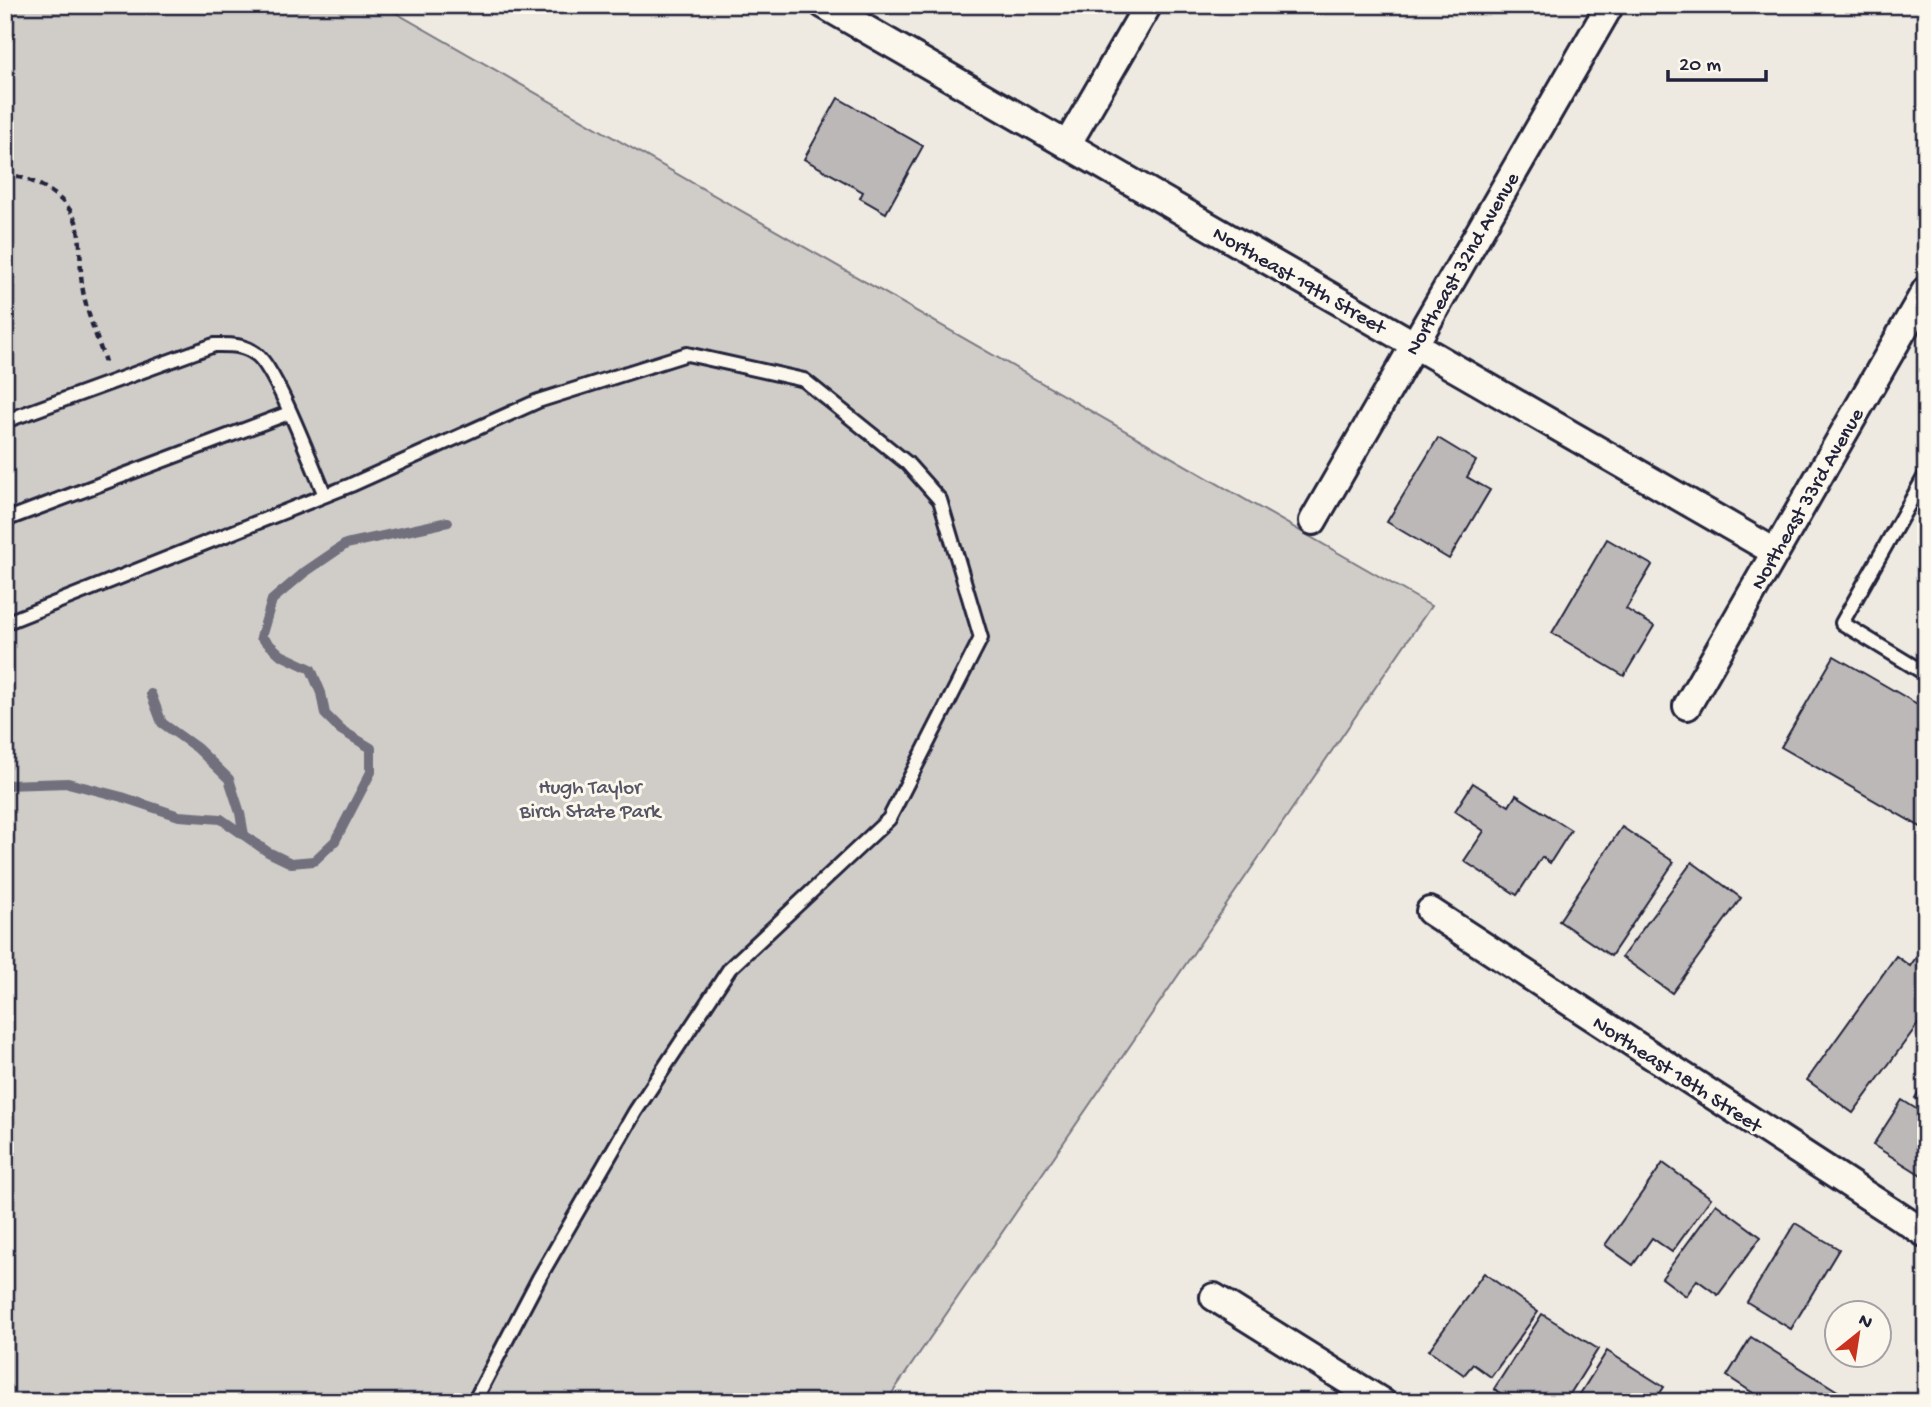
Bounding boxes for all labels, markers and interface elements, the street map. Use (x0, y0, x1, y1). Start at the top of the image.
scale bar (1668, 38, 1766, 82)
text: 20 m (1679, 54, 1721, 79)
street label: Northeast 32nd Avenue (1401, 168, 1527, 361)
street label: Northeast 19th Street (1207, 222, 1391, 343)
street label: Northeast 33rd Avenue (1747, 404, 1872, 595)
park label: Hugh Taylor Birch State Park (519, 777, 663, 826)
street label: Northeast 18th Street (1587, 1012, 1767, 1141)
north arrow (1822, 1298, 1892, 1368)
text: N (1854, 1309, 1876, 1335)

